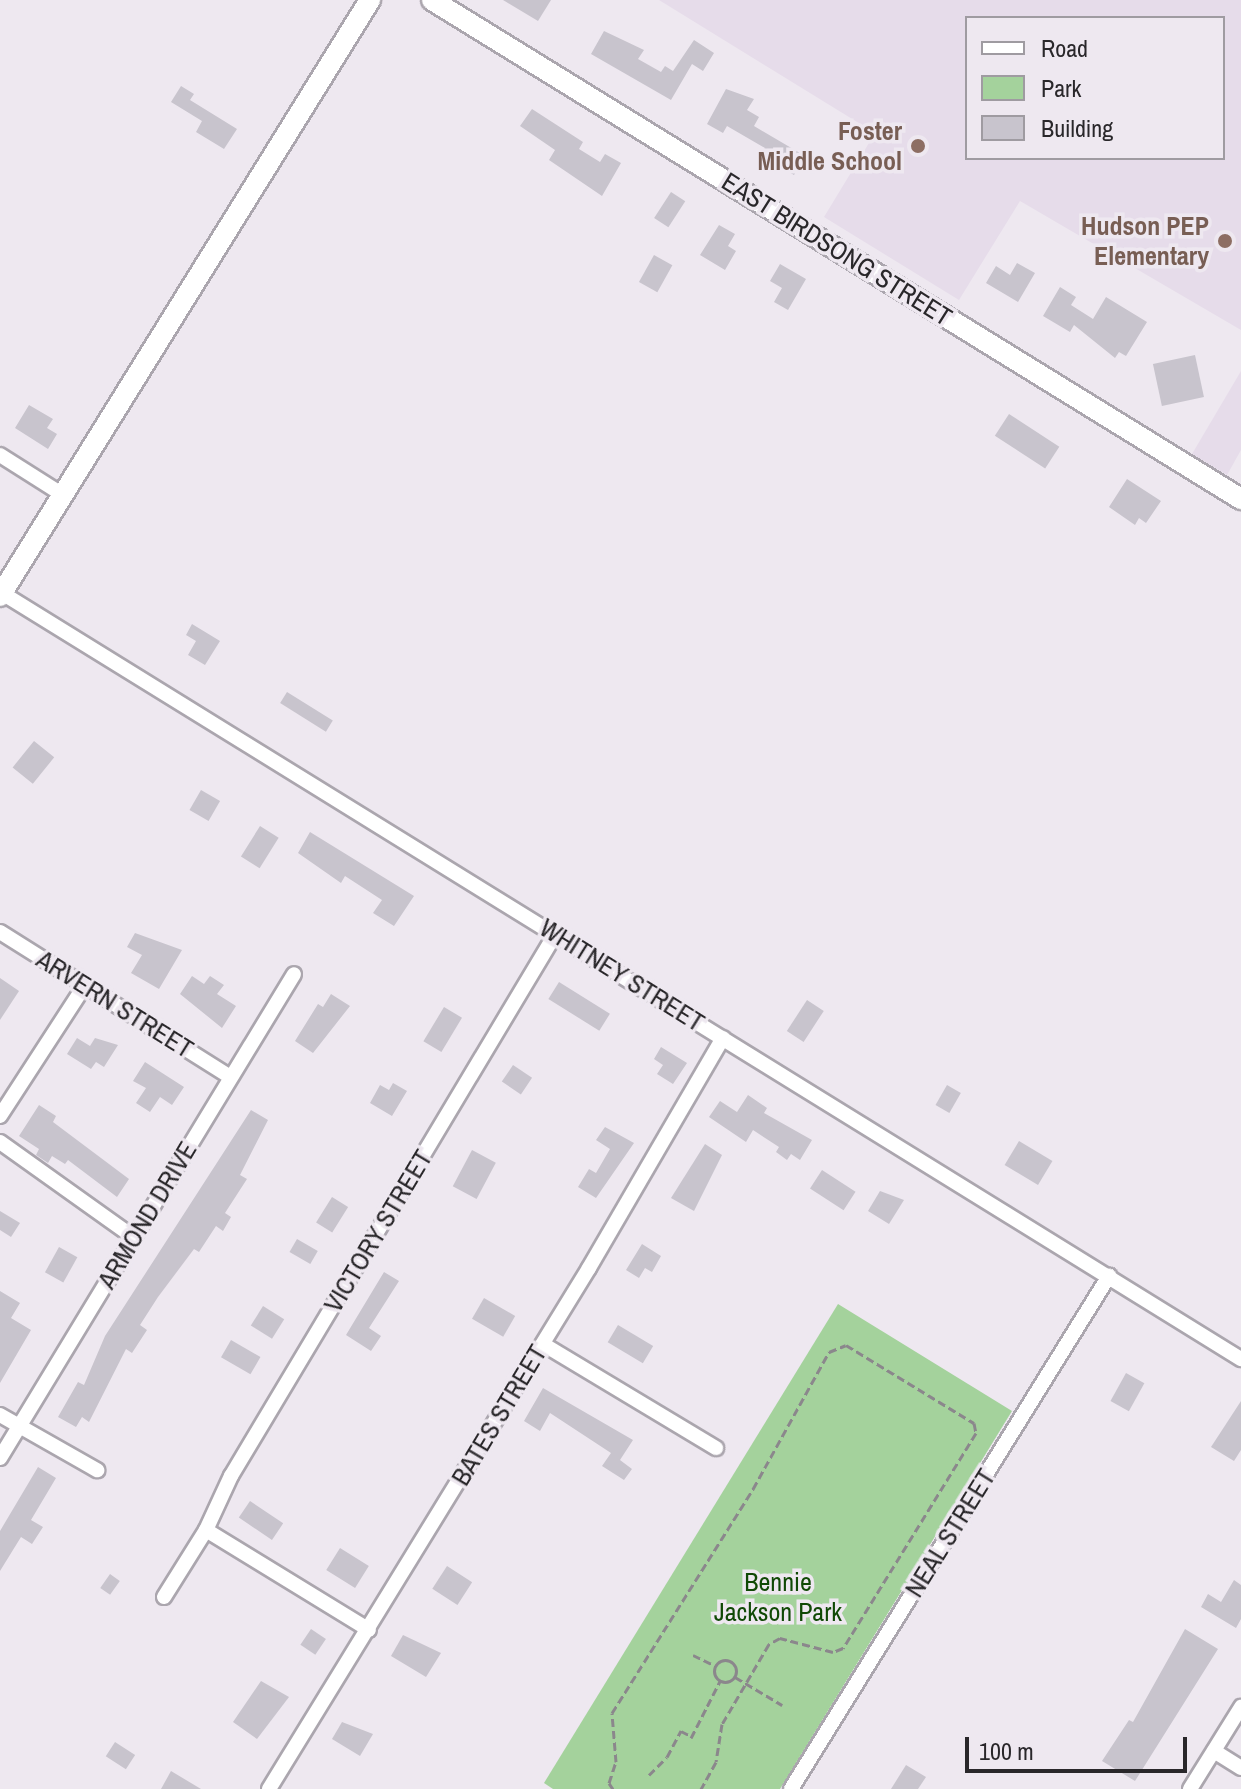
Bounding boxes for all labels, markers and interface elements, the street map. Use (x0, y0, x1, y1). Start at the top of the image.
legend (965, 16, 1225, 160)
text: Road (1041, 32, 1088, 64)
text: Park (1041, 72, 1081, 104)
text: Building (1041, 112, 1113, 144)
place label: Foster Middle School (757, 115, 902, 176)
marker: Foster Middle School (909, 137, 927, 155)
street label: EAST BIRDSONG STREET (716, 165, 958, 333)
place label: Hudson PEP Elementary (1081, 210, 1209, 272)
marker: Hudson PEP Elementary (1216, 232, 1234, 250)
street label: WHITNEY STREET (534, 912, 710, 1038)
street label: ARVERN STREET (31, 943, 199, 1065)
street label: ARMOND DRIVE (91, 1136, 203, 1294)
street label: VICTORY STREET (317, 1144, 439, 1318)
street label: BATES STREET (445, 1339, 553, 1491)
street label: NEAL STREET (898, 1463, 1002, 1603)
park label: Bennie Jackson Park (714, 1566, 842, 1628)
scale bar (969, 1721, 1191, 1771)
text: 100 m (979, 1735, 1034, 1767)

